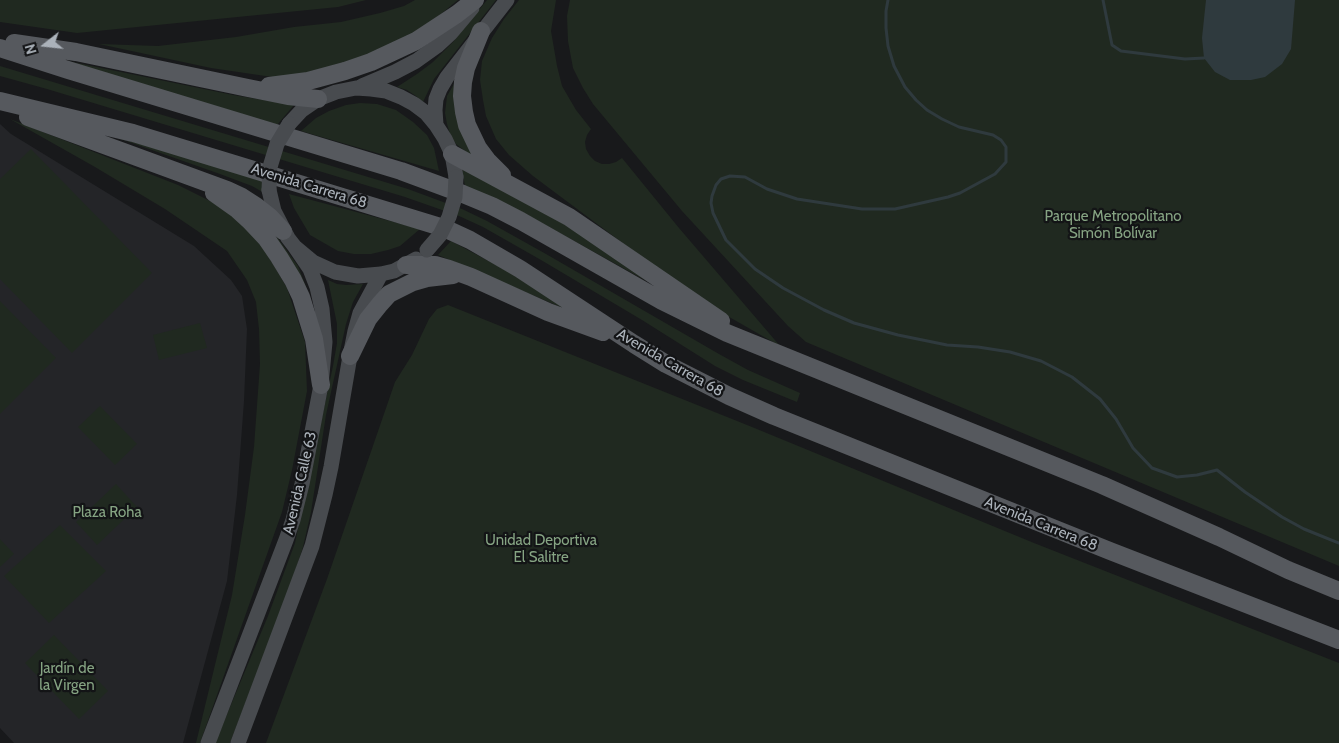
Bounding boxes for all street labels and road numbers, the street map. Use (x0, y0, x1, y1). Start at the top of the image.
street label: Avenida Carrera 68 (249, 160, 369, 212)
street label: Avenida Carrera 68 (613, 325, 727, 401)
street label: Avenida Calle 63 (279, 430, 321, 536)
street label: Avenida Carrera 68 (982, 493, 1100, 555)

